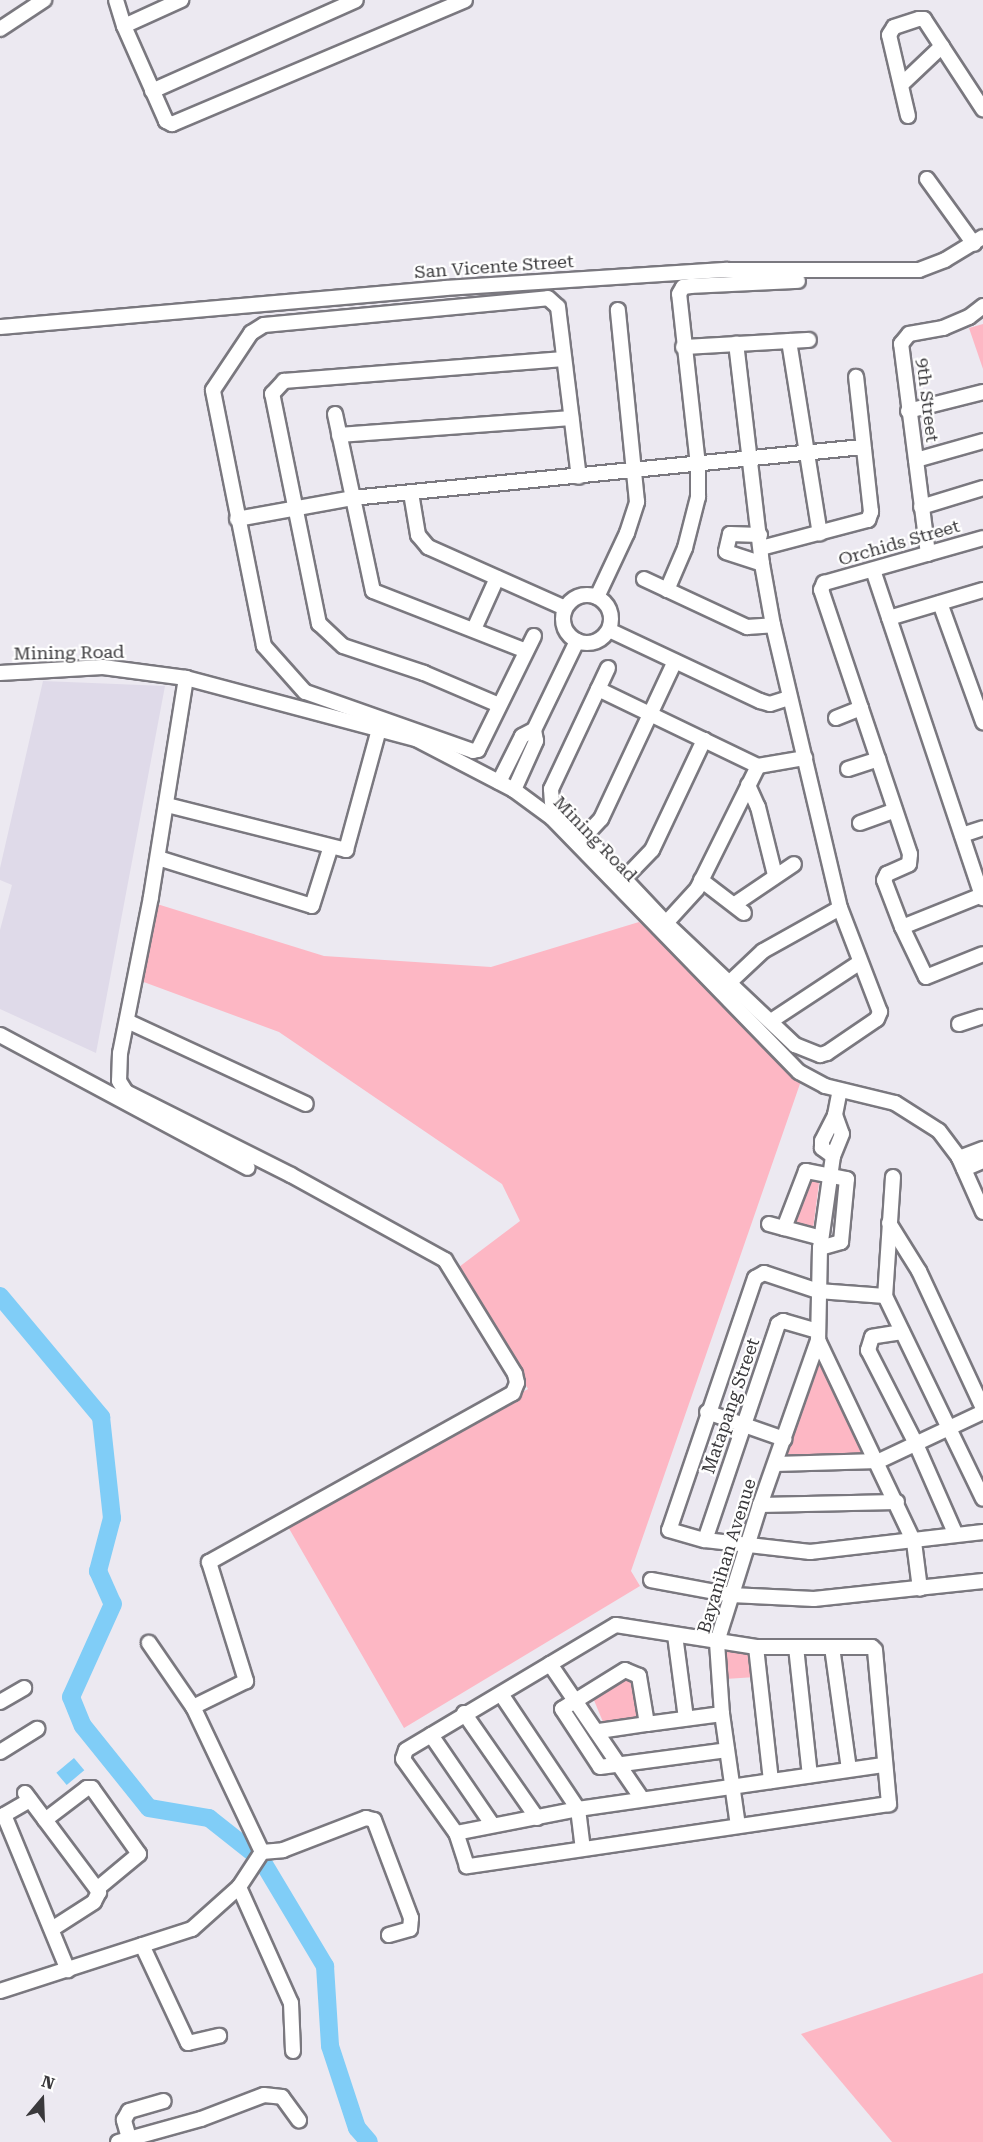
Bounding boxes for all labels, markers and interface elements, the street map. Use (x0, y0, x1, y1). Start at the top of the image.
street label: San Vicente Street (414, 251, 574, 283)
street label: 9th Street (911, 357, 943, 443)
street label: Orchids Street (836, 515, 962, 571)
street label: Mining Road (13, 641, 125, 665)
street label: Mining Road (549, 792, 641, 886)
street label: Matapang Street (698, 1335, 764, 1477)
street label: Bayanihan Avenue (693, 1476, 761, 1636)
north arrow (12, 2070, 72, 2130)
text: N (39, 2072, 57, 2093)

